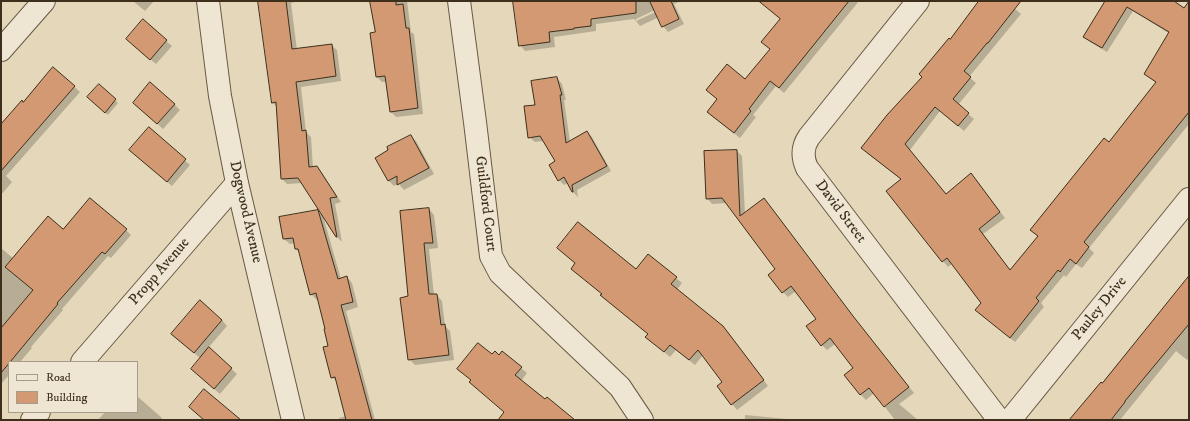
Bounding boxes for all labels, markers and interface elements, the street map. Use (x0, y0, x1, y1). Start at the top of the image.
street label: Guildford Court (470, 155, 500, 253)
street label: Dogwood Avenue (225, 159, 265, 265)
street label: David Street (810, 177, 870, 247)
street label: Propp Avenue (126, 235, 194, 309)
street label: Pauley Drive (1069, 274, 1131, 344)
legend (8, 361, 138, 413)
text: Road (46, 370, 71, 385)
text: Building (46, 390, 87, 405)

